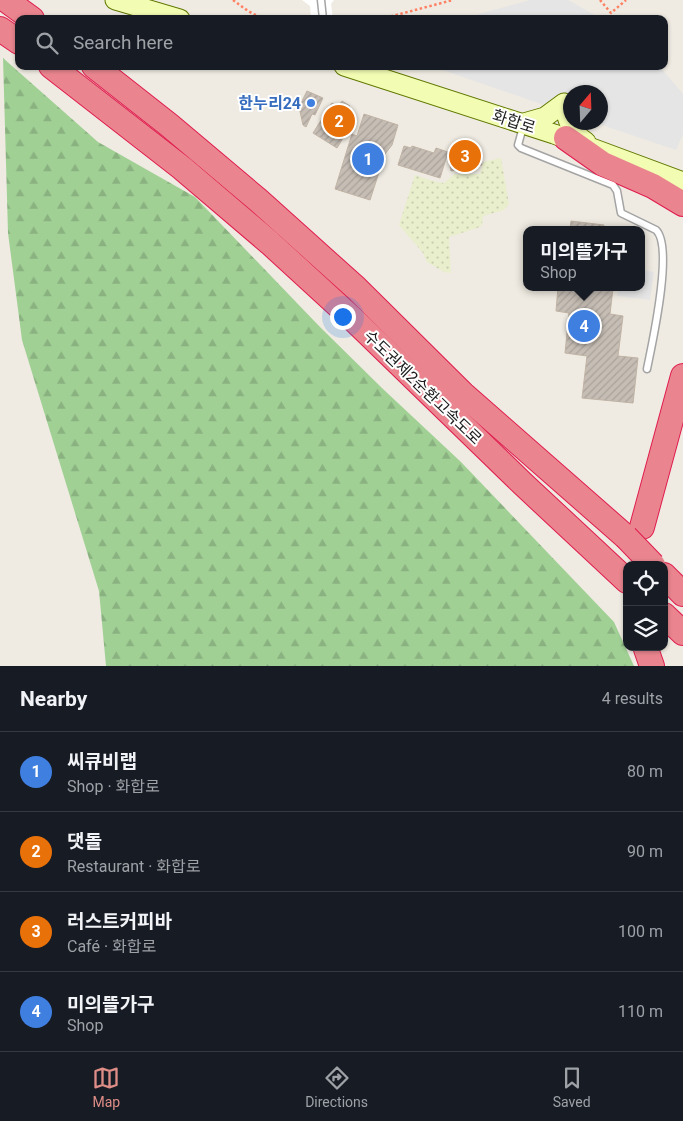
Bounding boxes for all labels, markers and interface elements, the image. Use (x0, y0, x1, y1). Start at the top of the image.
search box (15, 15, 668, 70)
icon: search (33, 29, 61, 57)
text: Search here (73, 31, 173, 54)
north arrow (563, 85, 608, 130)
place label: 한누리24 (238, 94, 301, 113)
marker: 한누리24 (305, 97, 317, 109)
pin: 2 (323, 102, 355, 140)
street label: 화합로 (490, 106, 538, 137)
pin: 3 (449, 137, 481, 175)
pin: 1 (352, 140, 384, 178)
popup (523, 226, 645, 291)
text: 미의뜰가구 (540, 240, 628, 263)
text: Shop (540, 263, 577, 282)
your location (330, 304, 356, 330)
pin: 4 (568, 307, 600, 345)
street label: 수도권제2순환고속도로 (360, 326, 486, 449)
map controls (623, 561, 668, 651)
button: locate (623, 561, 668, 606)
button: layers (623, 606, 668, 651)
text: Nearby (20, 687, 87, 711)
text: 4 results (602, 689, 663, 708)
text: 씨큐비랩 (67, 750, 137, 773)
text: 1 (31, 762, 41, 781)
text: 80 m (627, 762, 663, 781)
text: Shop · 화합로 (67, 777, 160, 796)
text: 댓돌 (67, 830, 102, 853)
text: 2 (31, 842, 41, 861)
text: 90 m (627, 842, 663, 861)
text: Restaurant · 화합로 (67, 857, 201, 876)
text: 러스트커피바 (67, 910, 172, 933)
text: 3 (31, 922, 41, 941)
text: 100 m (618, 922, 663, 941)
text: Café · 화합로 (67, 937, 156, 956)
text: 미의뜰가구 (67, 993, 154, 1016)
text: 4 (31, 1002, 41, 1021)
text: 110 m (618, 1002, 663, 1021)
text: Shop (67, 1016, 103, 1035)
tab: Map (92, 1064, 120, 1110)
tab: Directions (305, 1064, 368, 1110)
tab: Saved (553, 1064, 591, 1110)

